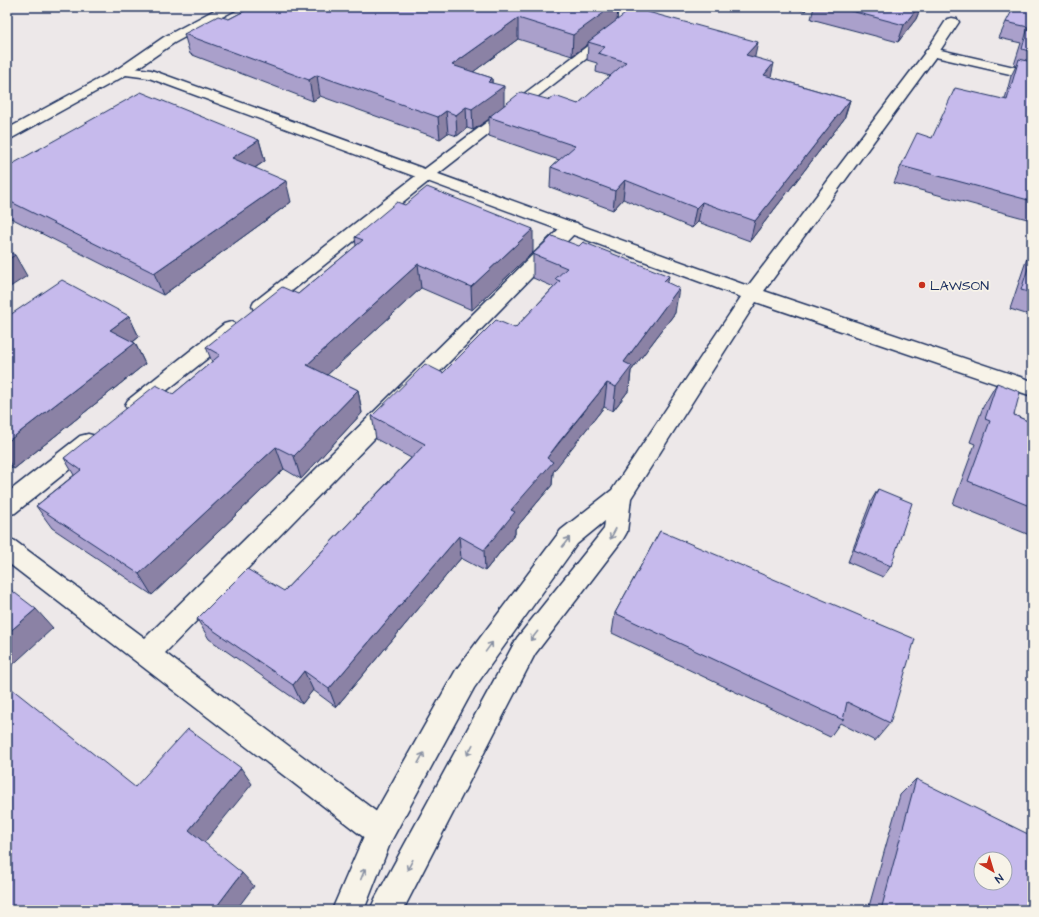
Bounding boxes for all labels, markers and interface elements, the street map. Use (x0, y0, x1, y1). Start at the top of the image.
place label: LAWSON (930, 276, 989, 296)
marker: LAWSON (917, 280, 927, 290)
one-way arrow (608, 528, 616, 540)
one-way arrow (562, 537, 570, 548)
one-way arrow (529, 631, 538, 642)
one-way arrow (484, 642, 493, 653)
one-way arrow (466, 744, 474, 756)
one-way arrow (418, 752, 426, 764)
north arrow (973, 851, 1013, 891)
one-way arrow (406, 859, 413, 871)
one-way arrow (360, 868, 367, 880)
text: N (991, 870, 1006, 887)

